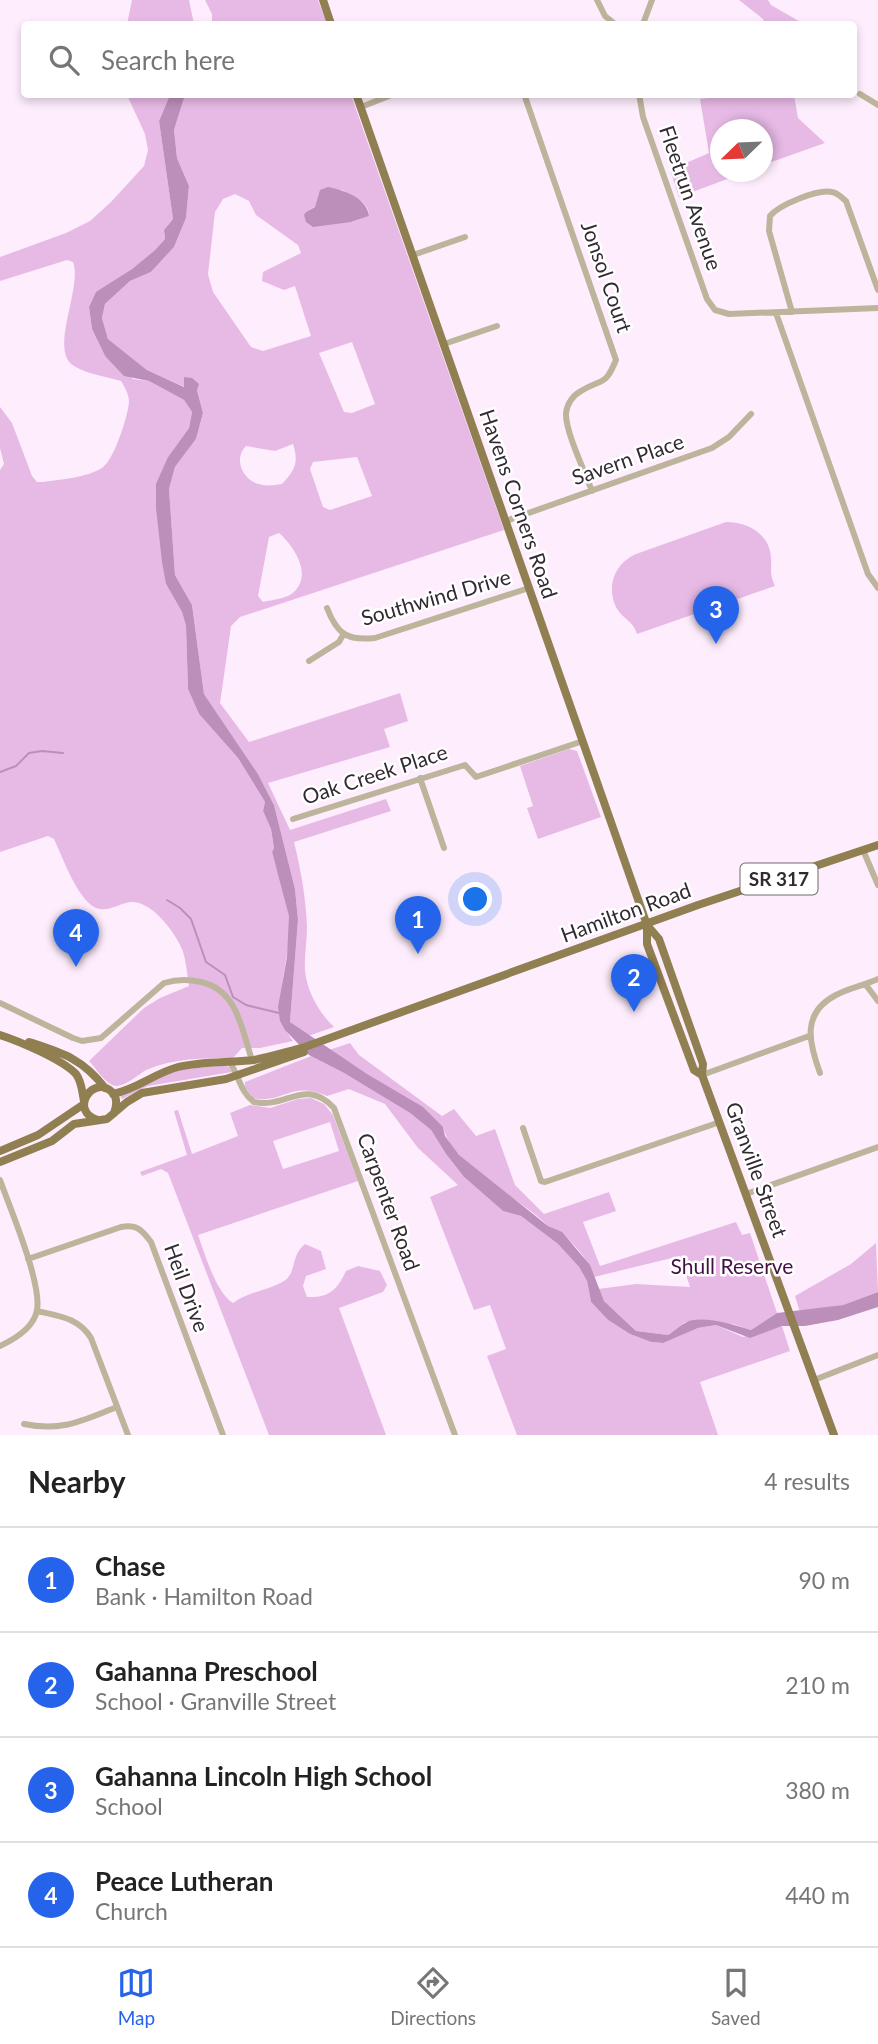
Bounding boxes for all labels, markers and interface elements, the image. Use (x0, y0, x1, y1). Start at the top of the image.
search box (21, 21, 857, 98)
icon: search (45, 41, 83, 79)
text: Search here (101, 44, 235, 76)
north arrow (710, 119, 773, 182)
street label: Fleetrun Avenue (655, 122, 728, 273)
street label: Jonsol Court (577, 218, 638, 336)
street label: Havens Corners Road (475, 406, 564, 601)
street label: Savern Place (568, 428, 687, 489)
street label: Southwind Drive (358, 563, 513, 630)
pin: 3 (693, 586, 739, 644)
street label: Oak Creek Place (299, 738, 450, 809)
road number: SR 317 (740, 864, 818, 894)
street label: Hamilton Road (557, 877, 694, 947)
your location (458, 882, 492, 916)
pin: 1 (395, 896, 441, 954)
pin: 4 (53, 909, 99, 967)
pin: 2 (611, 954, 657, 1012)
street label: Granville Street (721, 1098, 794, 1241)
street label: Carpenter Road (353, 1129, 426, 1274)
street label: Heil Drive (160, 1240, 215, 1335)
park label: Shull Reserve (671, 1253, 793, 1278)
text: Nearby (28, 1463, 126, 1499)
text: 4 results (764, 1467, 850, 1495)
text: Chase (95, 1550, 165, 1582)
text: 1 (44, 1566, 58, 1594)
text: 90 m (799, 1566, 850, 1594)
text: Bank · Hamilton Road (95, 1582, 313, 1610)
text: Gahanna Preschool (95, 1655, 318, 1687)
text: 2 (44, 1671, 58, 1699)
text: 210 m (785, 1671, 850, 1699)
text: School · Granville Street (95, 1687, 336, 1715)
text: Gahanna Lincoln High School (95, 1760, 432, 1792)
text: 3 (44, 1776, 58, 1804)
text: 380 m (785, 1776, 850, 1804)
text: School (95, 1792, 163, 1820)
text: Peace Lutheran (95, 1865, 273, 1897)
text: 4 (44, 1881, 58, 1909)
text: 440 m (785, 1881, 850, 1909)
text: Church (95, 1897, 168, 1925)
tab: Map (117, 1964, 155, 2029)
tab: Directions (390, 1964, 476, 2029)
tab: Saved (711, 1964, 761, 2029)

